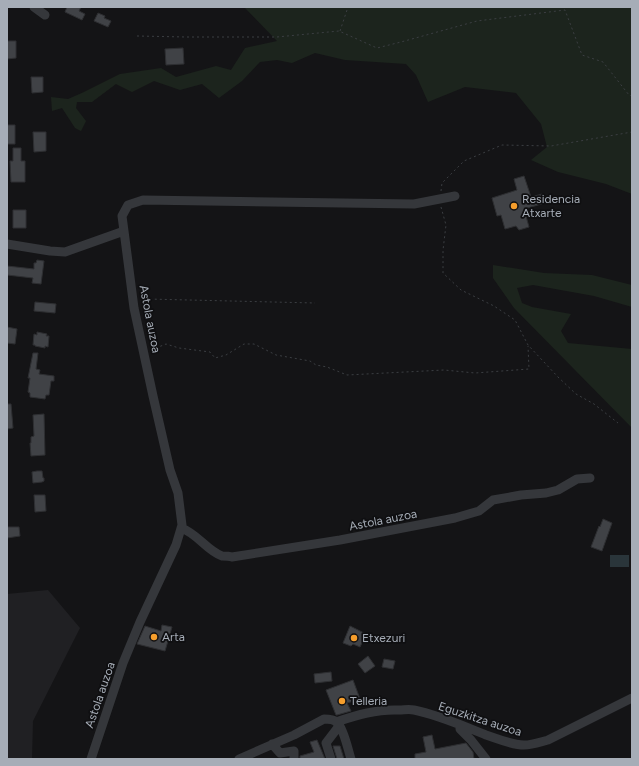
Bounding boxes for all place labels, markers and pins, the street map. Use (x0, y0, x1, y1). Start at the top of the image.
place label: Residencia Atxarte (522, 192, 580, 220)
marker: Residencia Atxarte (509, 201, 519, 211)
place label: Arta (162, 630, 185, 644)
place label: Etxezuri (362, 631, 405, 645)
marker: Arta (149, 632, 159, 642)
marker: Etxezuri (349, 633, 359, 643)
place label: Telleria (350, 694, 387, 708)
marker: Telleria (337, 696, 347, 706)

